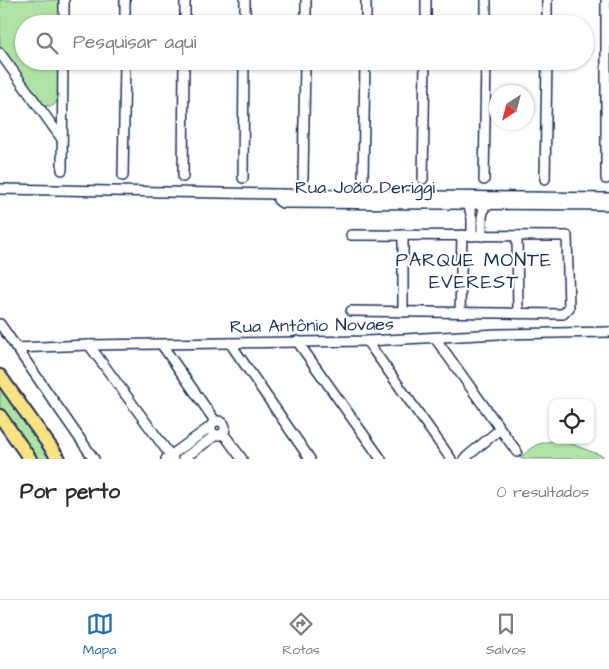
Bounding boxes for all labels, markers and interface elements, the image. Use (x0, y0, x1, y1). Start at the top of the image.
search box (15, 15, 594, 70)
icon: search (33, 29, 61, 57)
text: Pesquisar aqui (73, 29, 196, 56)
north arrow (489, 85, 534, 130)
street label: Rua João Deriggi (295, 175, 435, 201)
district label: PARQUE MONTE EVEREST (396, 247, 552, 296)
street label: Rua Antônio Novaes (230, 312, 394, 339)
map controls (549, 399, 594, 444)
button: locate (549, 399, 594, 444)
text: Por perto (20, 477, 120, 506)
text: 0 resultados (497, 481, 589, 503)
tab: Mapa (83, 610, 116, 660)
tab: Rotas (282, 610, 320, 660)
tab: Salvos (486, 610, 526, 660)

